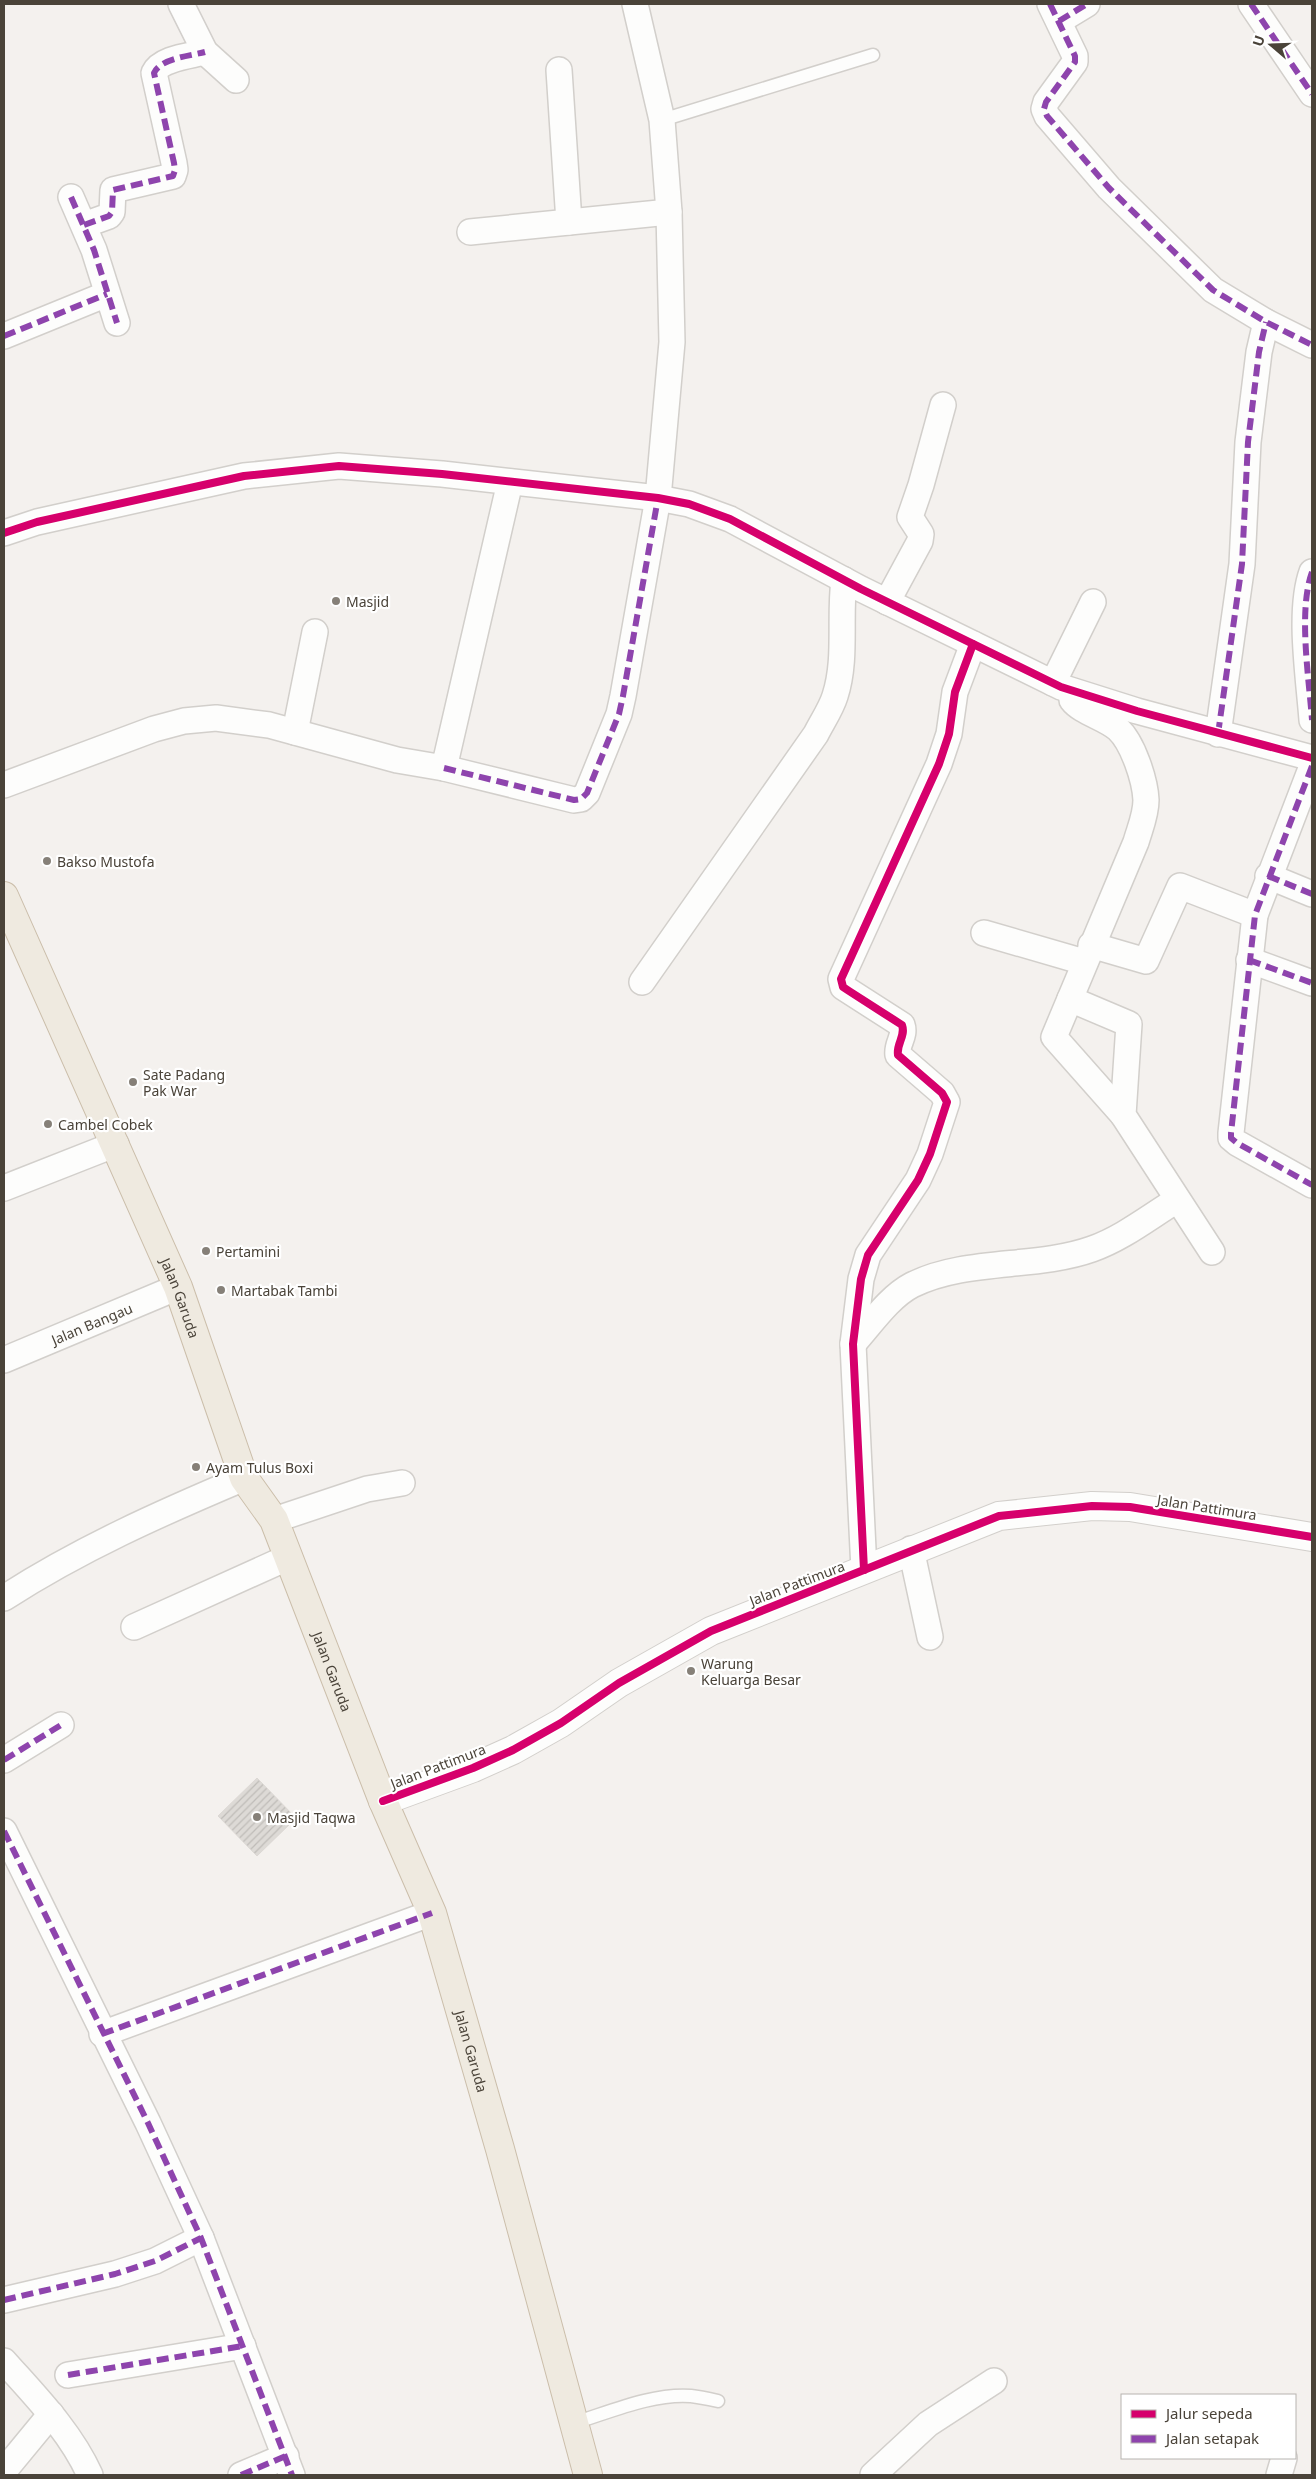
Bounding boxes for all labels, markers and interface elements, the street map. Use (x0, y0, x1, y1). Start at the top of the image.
north arrow (1246, 20, 1296, 70)
text: U (1248, 33, 1269, 49)
place label: Masjid (346, 592, 389, 611)
marker: Masjid (330, 595, 342, 607)
place label: Bakso Mustofa (57, 852, 155, 871)
marker: Bakso Mustofa (41, 855, 53, 867)
place label: Sate Padang Pak War (143, 1065, 225, 1100)
marker: Sate Padang Pak War (127, 1076, 139, 1088)
place label: Cambel Cobek (58, 1115, 153, 1134)
marker: Cambel Cobek (42, 1118, 54, 1130)
place label: Pertamini (216, 1242, 280, 1261)
marker: Pertamini (200, 1245, 212, 1257)
street label: Jalan Garuda (156, 1253, 204, 1340)
place label: Martabak Tambi (231, 1281, 338, 1300)
marker: Martabak Tambi (215, 1284, 227, 1296)
street label: Jalan Bangau (46, 1298, 135, 1349)
place label: Ayam Tulus Boxi (206, 1458, 313, 1477)
marker: Ayam Tulus Boxi (190, 1461, 202, 1473)
street label: Jalan Pattimura (1154, 1489, 1258, 1524)
street label: Jalan Pattimura (745, 1556, 847, 1611)
street label: Jalan Garuda (308, 1627, 357, 1714)
place label: Warung Keluarga Besar (701, 1654, 801, 1689)
marker: Warung Keluarga Besar (685, 1665, 697, 1677)
street label: Jalan Pattimura (386, 1739, 488, 1794)
place label: Masjid Taqwa (267, 1808, 356, 1827)
marker: Masjid Taqwa (251, 1811, 263, 1823)
street label: Jalan Garuda (450, 2006, 493, 2094)
legend (1121, 2394, 1296, 2459)
text: Jalur sepeda (1164, 2403, 1253, 2423)
text: Jalan setapak (1164, 2428, 1259, 2448)

